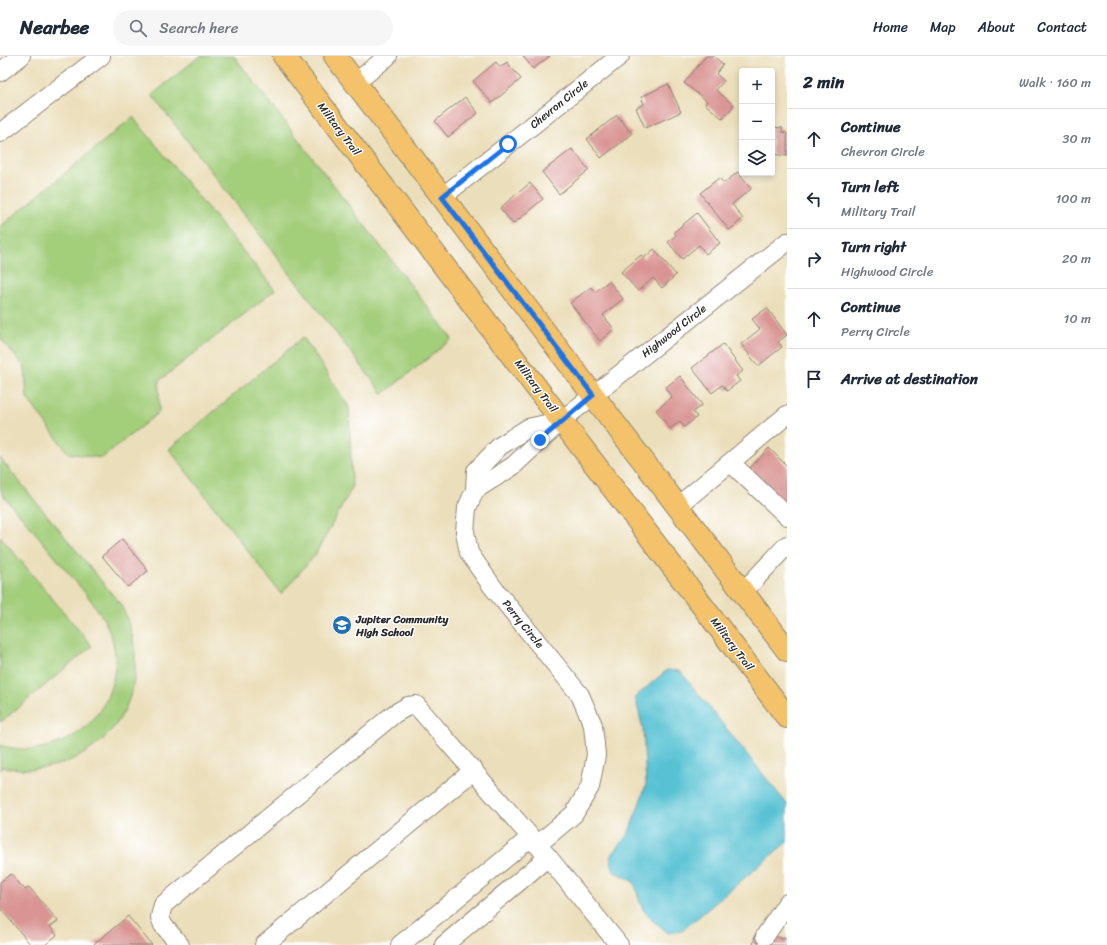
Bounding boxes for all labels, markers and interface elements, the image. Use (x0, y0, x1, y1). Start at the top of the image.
search box (113, 10, 393, 46)
text: Nearbee (20, 11, 89, 44)
text: Search here (159, 15, 238, 41)
text: Home (873, 15, 908, 40)
text: Map (930, 15, 956, 40)
text: About (978, 15, 1015, 40)
text: Contact (1037, 15, 1087, 40)
icon: search (127, 17, 149, 39)
text: 2 min (803, 67, 844, 97)
map controls (739, 68, 775, 176)
button: + (739, 68, 775, 104)
text: Walk · 160 m (1019, 71, 1091, 94)
street label: Chevron Circle (525, 74, 593, 134)
street label: Military Trail (312, 98, 366, 161)
button: − (739, 104, 775, 140)
text: Continue (841, 114, 901, 140)
text: 30 m (1062, 127, 1091, 150)
icon: ahead (803, 128, 825, 150)
route start (499, 135, 517, 153)
button: layers (739, 140, 775, 176)
text: Chevron Circle (841, 140, 925, 163)
text: Turn left (841, 174, 899, 200)
text: 100 m (1056, 187, 1091, 210)
icon: left (803, 188, 825, 210)
text: Military Trail (841, 200, 915, 223)
text: Turn right (841, 234, 906, 260)
text: 20 m (1062, 247, 1091, 270)
icon: right (803, 248, 825, 270)
text: Highwood Circle (841, 260, 933, 283)
text: Continue (841, 294, 901, 320)
street label: Highwood Circle (637, 299, 711, 363)
text: 10 m (1064, 307, 1091, 330)
icon: ahead (803, 308, 825, 330)
text: Perry Circle (841, 320, 910, 343)
street label: Military Trail (509, 355, 563, 418)
text: Arrive at destination (841, 366, 978, 392)
icon: arrive (803, 368, 825, 390)
route end (531, 431, 549, 449)
street label: Perry Circle (497, 595, 549, 653)
place label: Jupiter Community High School (355, 610, 448, 642)
street label: Military Trail (705, 613, 759, 676)
school or university icon: Jupiter Community High School (331, 614, 353, 636)

